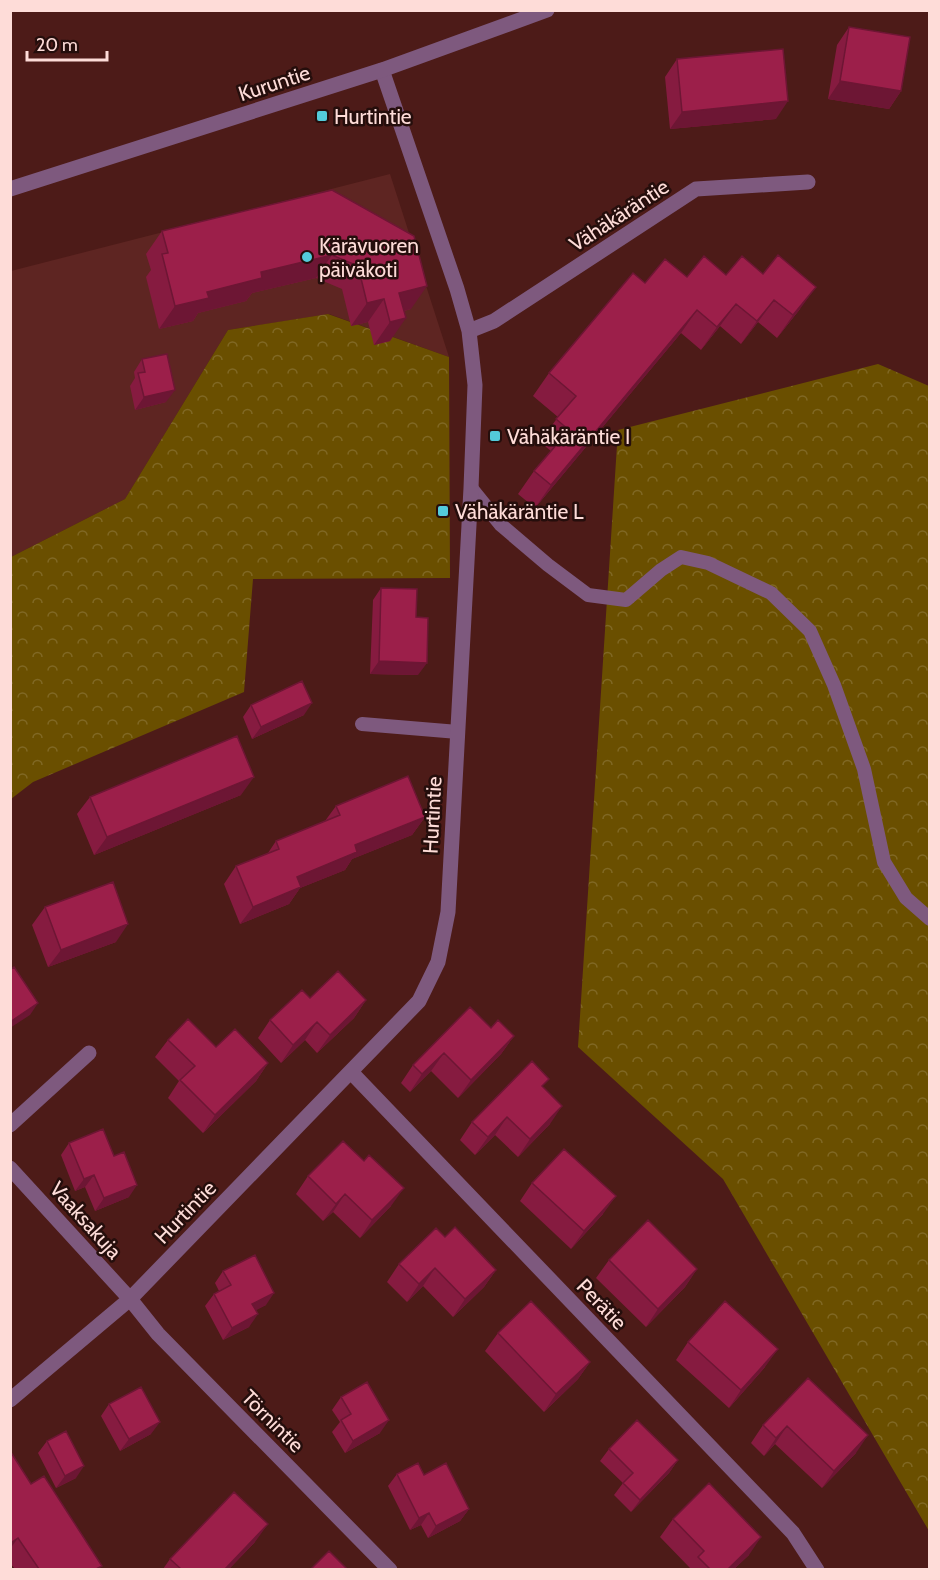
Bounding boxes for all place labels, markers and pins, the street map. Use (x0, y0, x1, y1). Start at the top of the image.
place label: Hurtintie (334, 104, 412, 129)
marker: Hurtintie (315, 109, 329, 123)
place label: Kärävuoren päiväkoti (319, 233, 419, 282)
marker: Kärävuoren päiväkoti (300, 250, 314, 264)
place label: Vähäkäräntie I (507, 424, 630, 449)
marker: Vähäkäräntie I (488, 429, 502, 443)
place label: Vähäkäräntie L (455, 499, 584, 524)
marker: Vähäkäräntie L (436, 504, 450, 518)

